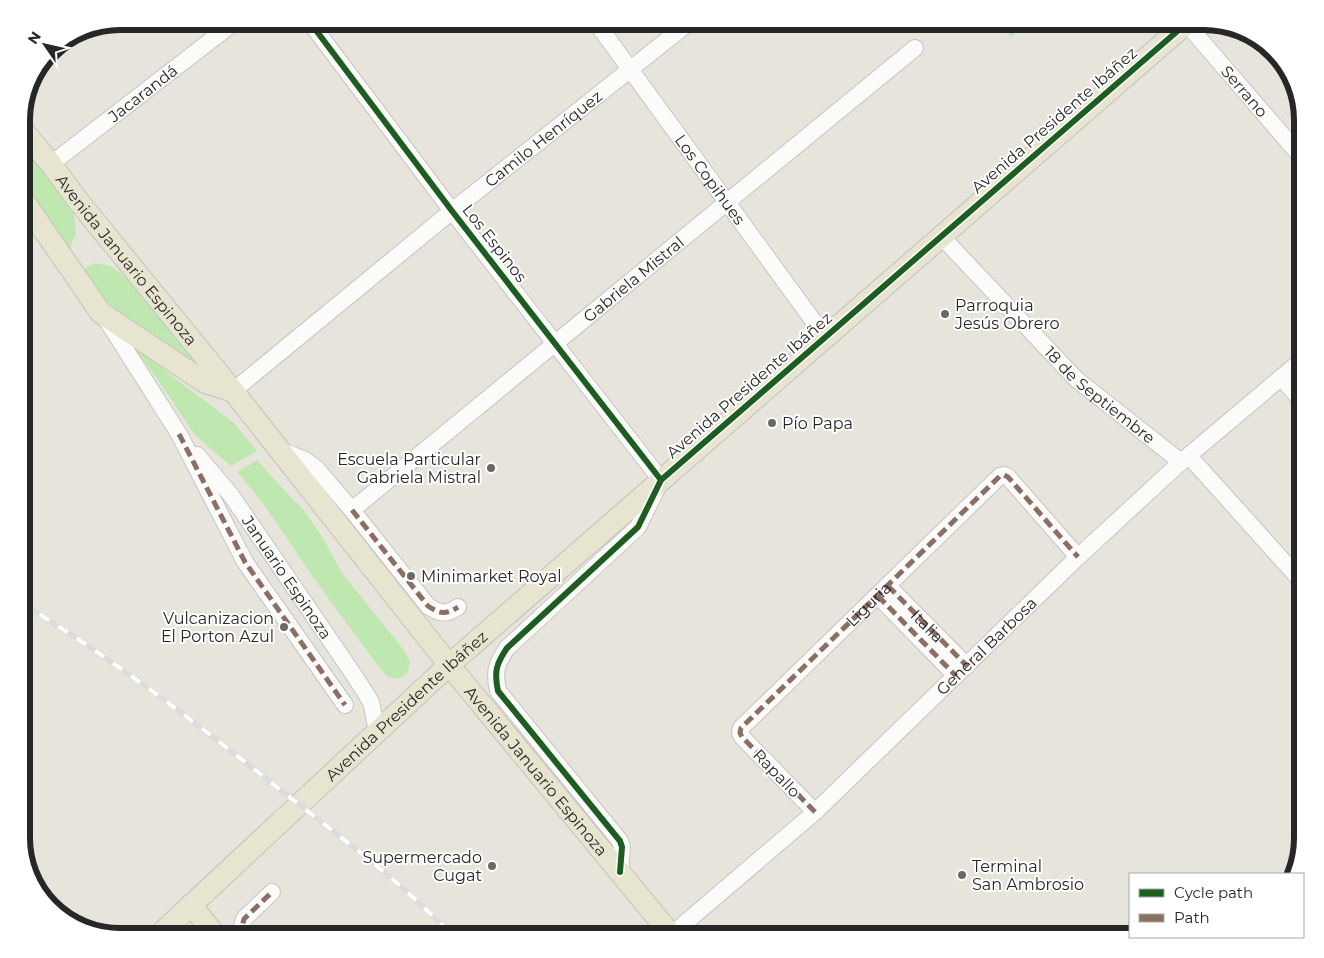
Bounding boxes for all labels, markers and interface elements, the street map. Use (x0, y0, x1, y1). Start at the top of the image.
north arrow (20, 20, 70, 70)
text: N (24, 28, 45, 47)
street label: Avenida Presidente Ibáñez (968, 43, 1141, 197)
street label: Jacarandá (104, 61, 181, 127)
street label: Serrano (1217, 62, 1272, 121)
street label: Camilo Henríquez (481, 87, 606, 191)
street label: Los Copihues (671, 131, 749, 229)
street label: Avenida Januario Espinoza (52, 171, 201, 349)
street label: Los Espinos (458, 201, 531, 286)
street label: Gabriela Mistral (580, 233, 688, 326)
place label: Parroquia Jesús Obrero (954, 296, 1060, 333)
street label: Avenida Presidente Ibáñez (663, 308, 836, 462)
marker: Parroquia Jesús Obrero (939, 308, 951, 320)
street label: 18 de Septiembre (1040, 343, 1159, 448)
place label: Pío Papa (782, 414, 853, 433)
marker: Pío Papa (766, 417, 778, 429)
place label: Escuela Particular Gabriela Mistral (337, 450, 481, 487)
marker: Escuela Particular Gabriela Mistral (485, 462, 497, 474)
street label: Januario Espinoza (237, 511, 336, 643)
place label: Minimarket Royal (421, 567, 561, 586)
marker: Minimarket Royal (405, 570, 417, 582)
street label: Liguria (842, 578, 895, 631)
street label: General Barbosa (933, 593, 1041, 699)
street label: Italia (907, 606, 947, 647)
place label: Vulcanizacion El Porton Azul (161, 609, 274, 646)
marker: Vulcanizacion El Porton Azul (278, 621, 290, 633)
street label: Avenida Presidente Ibáñez (322, 627, 491, 785)
street label: Avenida Januario Espinoza (460, 683, 611, 860)
street label: Rapallo (749, 745, 804, 801)
place label: Supermercado Cugat (362, 848, 482, 885)
place label: Terminal San Ambrosio (972, 857, 1084, 894)
marker: Supermercado Cugat (486, 860, 498, 872)
marker: Terminal San Ambrosio (956, 869, 968, 881)
legend (1129, 873, 1304, 938)
text: Cycle path (1174, 883, 1253, 902)
text: Path (1174, 908, 1210, 927)

